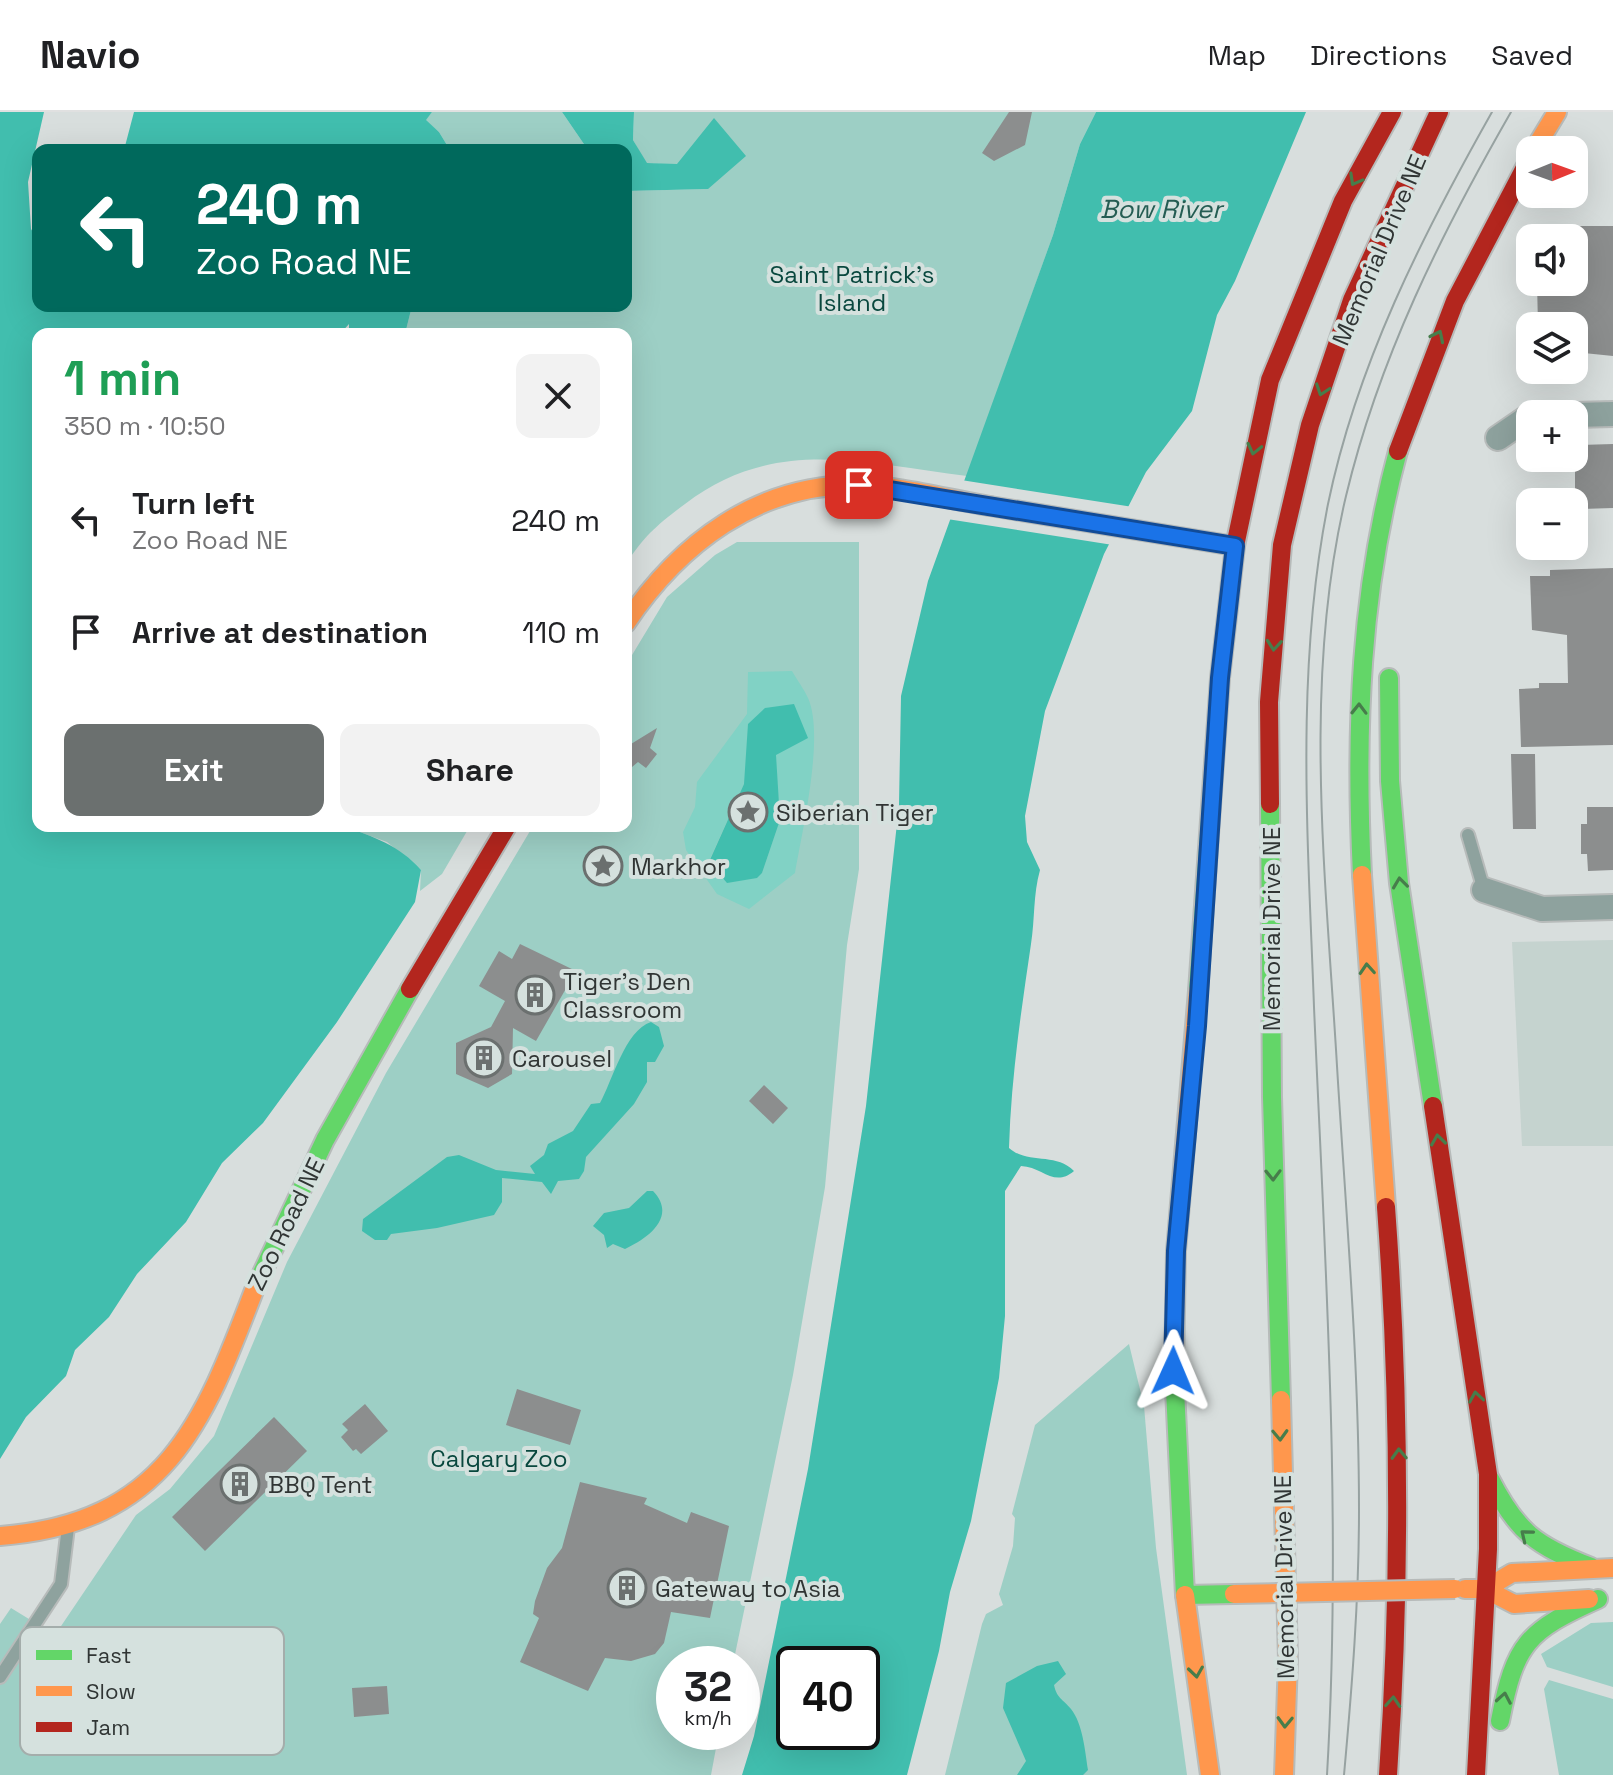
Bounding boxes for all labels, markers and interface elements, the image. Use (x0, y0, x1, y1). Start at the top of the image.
text: Navio (40, 31, 141, 79)
text: Map (1208, 37, 1266, 73)
text: Directions (1310, 37, 1447, 73)
text: Saved (1491, 37, 1573, 73)
north arrow (1516, 136, 1588, 208)
map controls (1516, 136, 1588, 560)
street label: Memorial Drive NE (1325, 150, 1433, 350)
text: 240 m (196, 169, 362, 240)
one-way arrow (1349, 172, 1364, 187)
icon: left (64, 176, 168, 280)
water label: Bow River (1100, 192, 1225, 226)
button: sound (1516, 224, 1588, 296)
text: Zoo Road NE (196, 239, 412, 285)
park label: Saint Patrick's Island (770, 259, 934, 318)
button: layers (1516, 312, 1588, 384)
one-way arrow (1428, 329, 1444, 344)
text: 1 min (64, 348, 181, 409)
button: close (516, 354, 600, 438)
one-way arrow (1315, 382, 1331, 396)
button: + (1516, 400, 1588, 472)
text: 350 m · 10:50 (64, 409, 226, 443)
one-way arrow (1246, 442, 1263, 455)
pin (825, 451, 893, 519)
icon: arrive (837, 463, 881, 507)
text: Turn left (132, 484, 255, 523)
button: − (1516, 488, 1588, 560)
icon: left (64, 498, 108, 542)
text: 240 m (511, 501, 600, 540)
text: Zoo Road NE (132, 523, 288, 557)
icon: arrive (64, 610, 108, 654)
text: Arrive at destination (132, 613, 428, 652)
text: 110 m (522, 613, 600, 652)
one-way arrow (1266, 638, 1283, 651)
one-way arrow (1351, 702, 1368, 715)
button: Exit (64, 724, 324, 816)
button: Share (340, 724, 600, 816)
place icon: Siberian Tiger (727, 791, 769, 833)
place label: Siberian Tiger (776, 797, 934, 828)
street label: Memorial Drive NE (1256, 827, 1287, 1031)
place icon: Markhor (582, 845, 624, 887)
place label: Markhor (631, 851, 726, 882)
one-way arrow (1391, 876, 1408, 889)
one-way arrow (1359, 962, 1376, 975)
place label: Tiger's Den Classroom (563, 966, 691, 1025)
building icon: Tiger's Den Classroom (514, 974, 556, 1016)
building icon: Carousel (463, 1037, 505, 1079)
place label: Carousel (512, 1043, 612, 1074)
one-way arrow (1430, 1133, 1447, 1147)
street label: Zoo Road NE (241, 1153, 331, 1295)
one-way arrow (1265, 1169, 1282, 1182)
position arrow (1131, 1329, 1215, 1413)
one-way arrow (1468, 1390, 1485, 1404)
one-way arrow (1271, 1429, 1288, 1442)
park label: Calgary Zoo (430, 1443, 568, 1474)
one-way arrow (1390, 1447, 1407, 1460)
building icon: BBQ Tent (219, 1463, 261, 1505)
place label: BBQ Tent (268, 1469, 373, 1500)
street label: Memorial Drive NE (1267, 1475, 1301, 1679)
one-way arrow (1520, 1531, 1535, 1545)
building icon: Gateway to Asia (606, 1567, 648, 1609)
place label: Gateway to Asia (655, 1573, 841, 1604)
legend (20, 1627, 284, 1755)
text: Fast (86, 1641, 132, 1669)
speed limit sign: 40 (776, 1646, 880, 1750)
text: 32 (684, 1662, 732, 1713)
one-way arrow (1187, 1665, 1204, 1679)
text: Slow (86, 1677, 136, 1705)
one-way arrow (1495, 1691, 1512, 1705)
one-way arrow (1384, 1695, 1401, 1708)
text: km/h (684, 1705, 732, 1731)
text: Jam (86, 1713, 130, 1741)
one-way arrow (1277, 1716, 1294, 1729)

